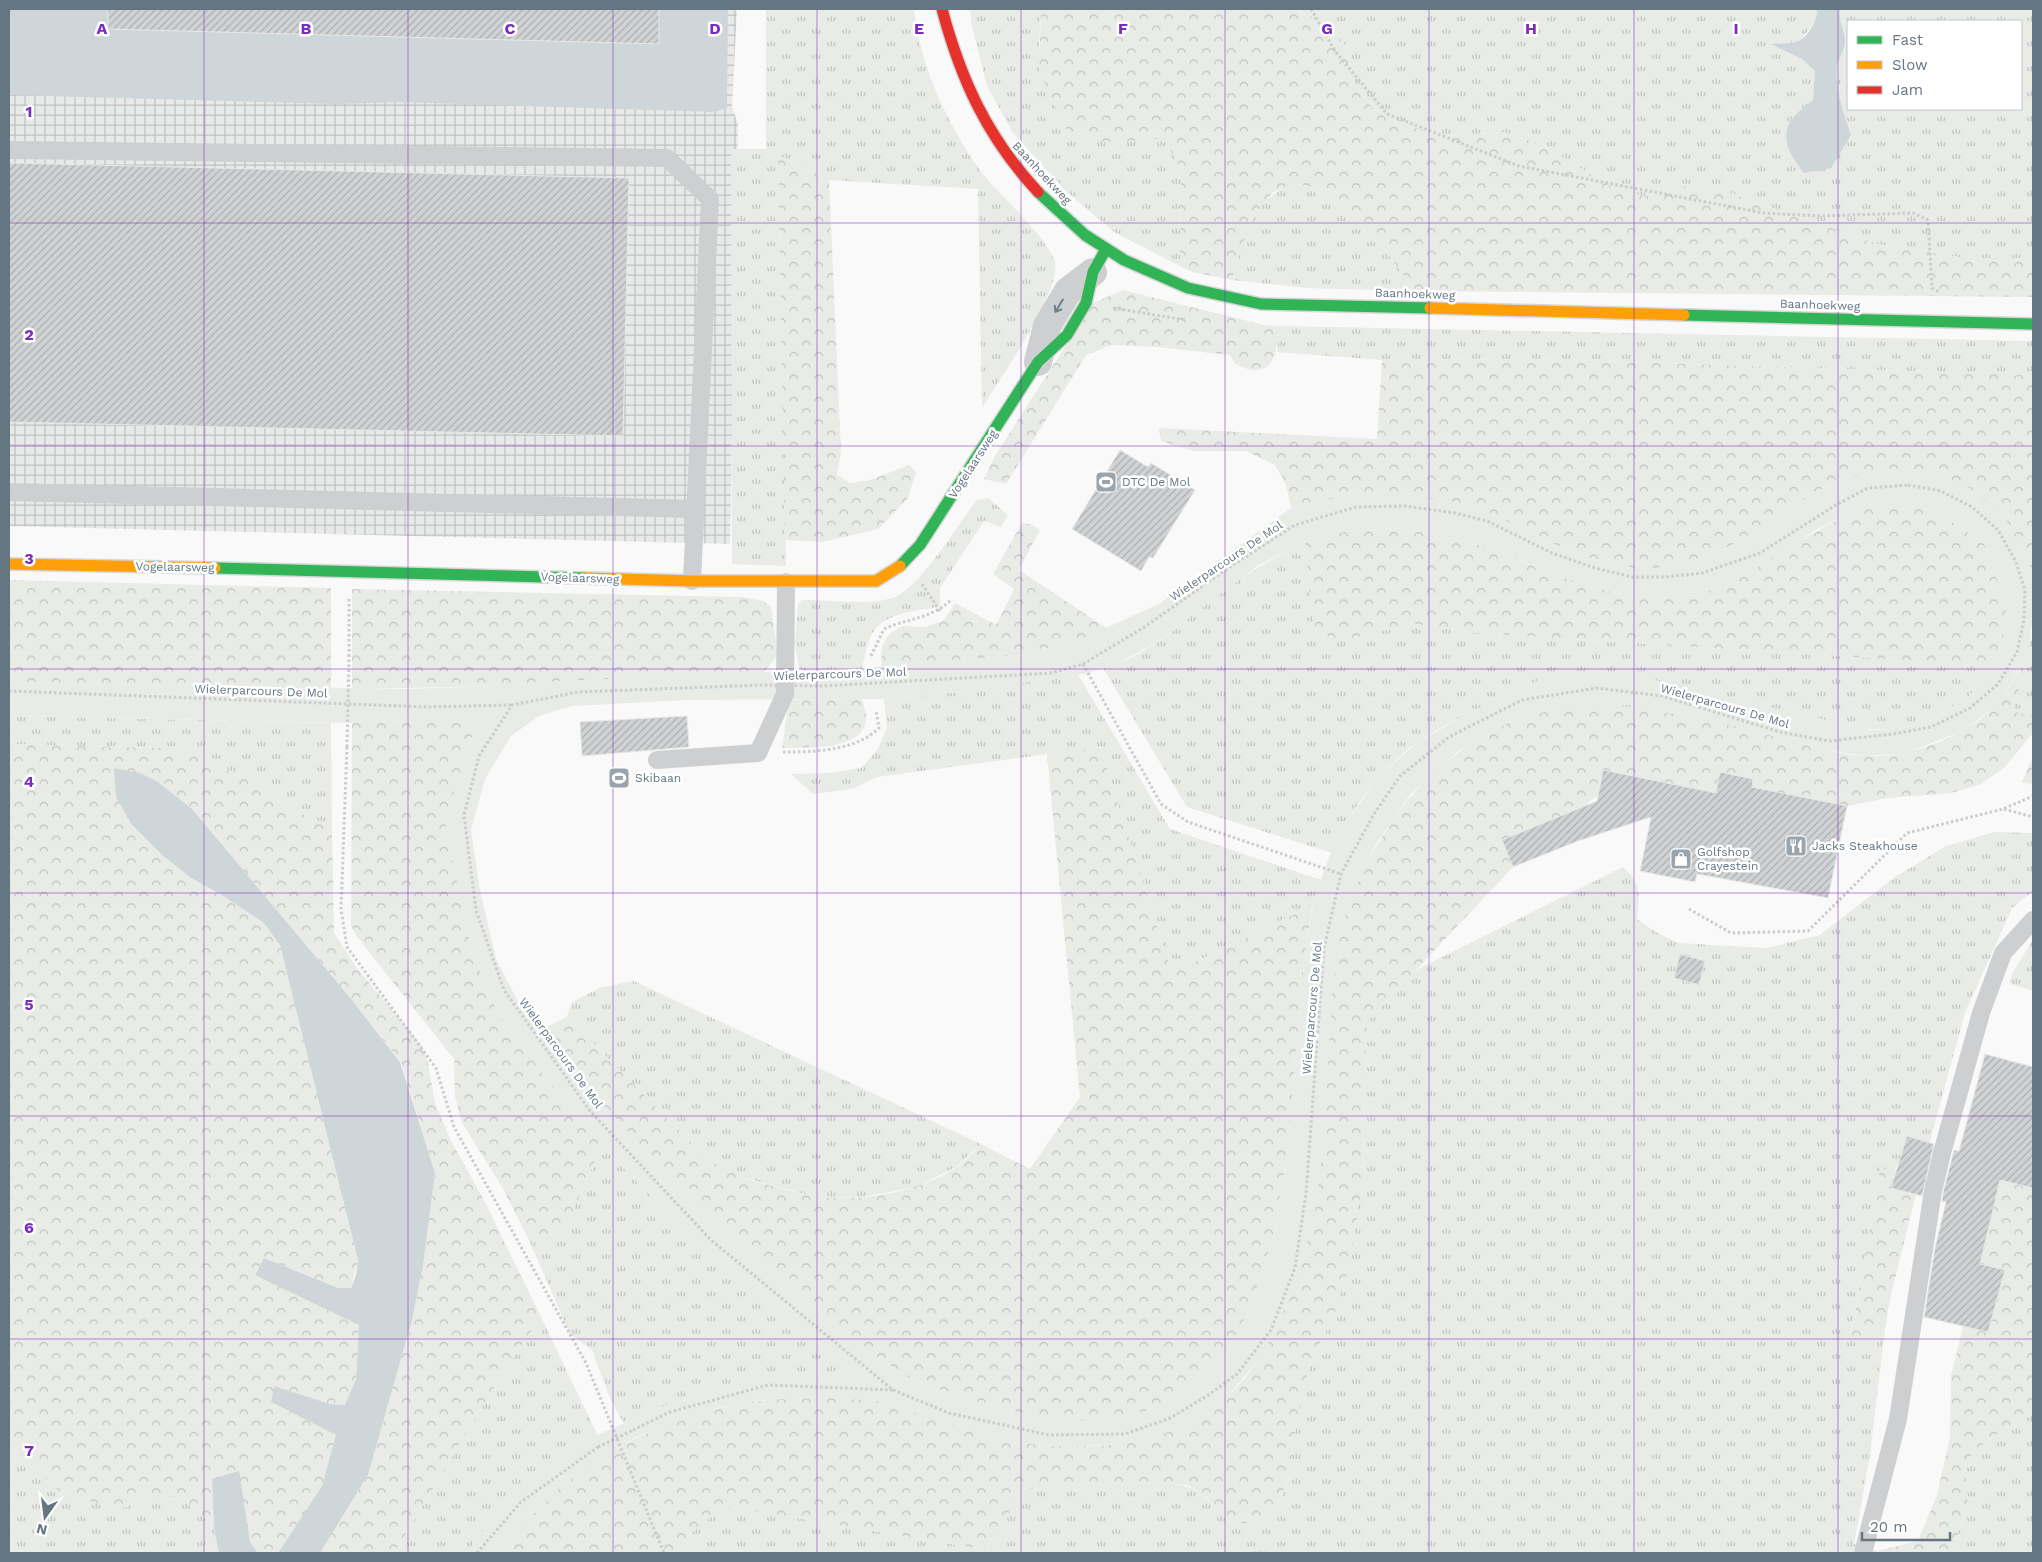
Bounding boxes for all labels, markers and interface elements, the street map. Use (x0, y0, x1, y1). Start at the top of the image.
text: A (97, 19, 108, 38)
text: B (301, 19, 312, 38)
text: C (505, 19, 516, 38)
text: D (709, 19, 721, 38)
text: E (914, 19, 924, 38)
text: F (1118, 19, 1128, 38)
text: G (1321, 19, 1333, 38)
text: H (1525, 19, 1537, 38)
text: I (1733, 19, 1739, 38)
legend (1847, 20, 2022, 110)
text: Fast (1892, 31, 1924, 49)
text: Slow (1892, 56, 1928, 74)
text: Jam (1892, 81, 1923, 99)
text: 1 (26, 102, 32, 121)
street label: Baanhoekweg (1009, 139, 1075, 208)
street label: Baanhoekweg (1375, 286, 1456, 302)
street label: Baanhoekweg (1780, 297, 1861, 313)
one-way arrow (1054, 298, 1064, 313)
text: 2 (24, 325, 34, 344)
street label: Vogelaarsweg (946, 427, 1001, 501)
sports icon: DTC De Mol (1094, 470, 1118, 494)
place label: DTC De Mol (1122, 475, 1191, 489)
street label: Wielerparcours De Mol (1167, 518, 1285, 604)
text: 3 (24, 549, 34, 568)
street label: Vogelaarsweg (136, 559, 215, 575)
street label: Vogelaarsweg (540, 570, 620, 586)
street label: Wielerparcours De Mol (773, 665, 907, 683)
street label: Wielerparcours De Mol (1659, 681, 1791, 731)
street label: Wielerparcours De Mol (194, 682, 328, 700)
sports icon: Skibaan (607, 766, 631, 790)
place label: Skibaan (635, 771, 681, 785)
text: 4 (24, 772, 34, 791)
restaurant icon: Jacks Steakhouse (1784, 834, 1808, 858)
place label: Jacks Steakhouse (1812, 839, 1918, 853)
place label: Golfshop Crayestein (1697, 845, 1758, 873)
shop icon: Golfshop Crayestein (1669, 847, 1693, 871)
street label: Wielerparcours De Mol (1299, 941, 1325, 1075)
text: 5 (24, 995, 34, 1014)
street label: Wielerparcours De Mol (516, 995, 606, 1111)
text: 6 (24, 1218, 34, 1237)
text: 7 (24, 1441, 34, 1460)
north arrow (20, 1492, 70, 1542)
scale bar (1862, 1510, 1950, 1542)
text: 20 m (1870, 1518, 1908, 1536)
text: N (35, 1521, 49, 1539)

